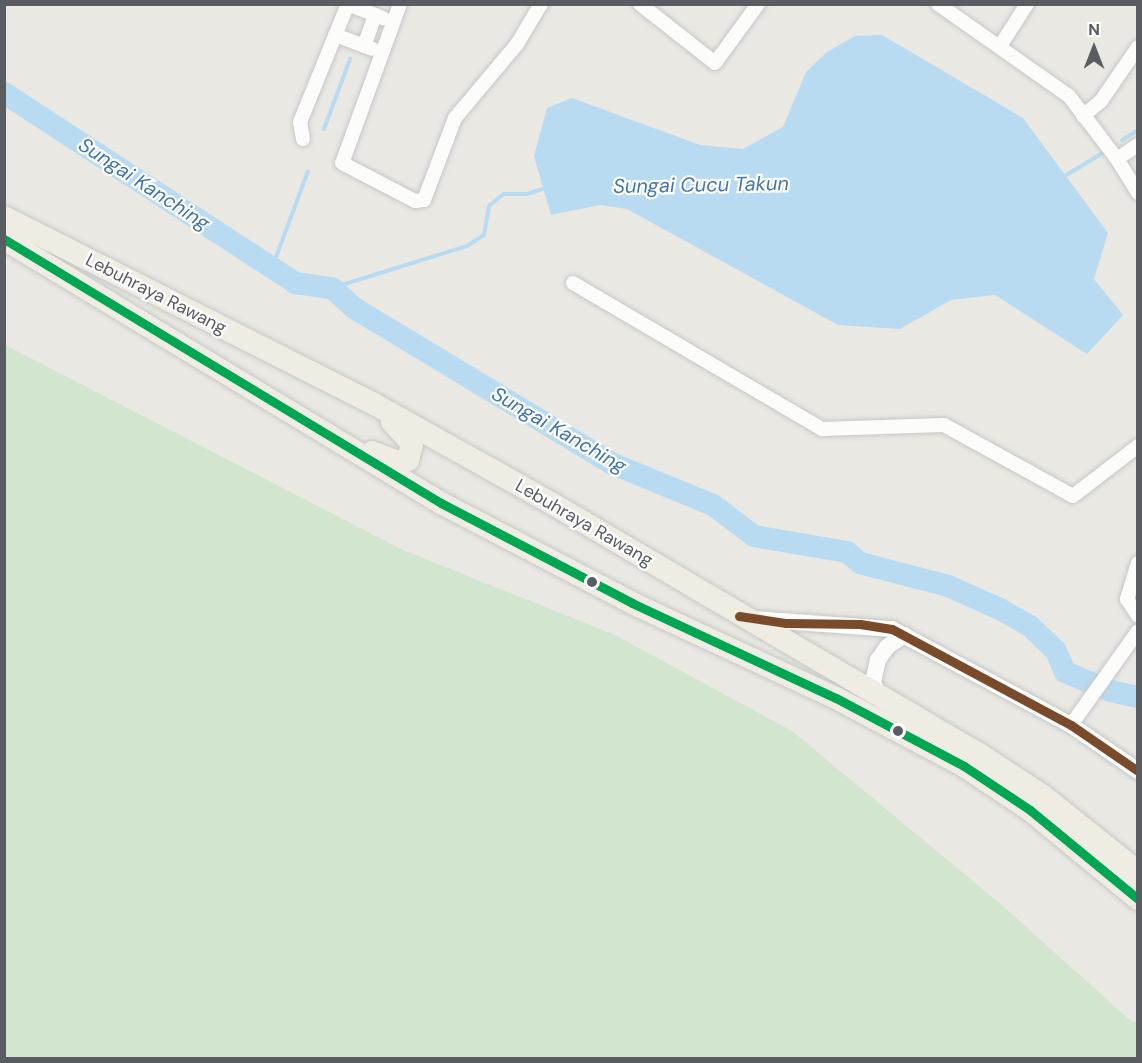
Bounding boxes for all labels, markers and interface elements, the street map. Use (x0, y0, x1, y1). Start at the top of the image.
north arrow (1064, 18, 1124, 78)
text: N (1088, 19, 1100, 40)
water label: Sungai Kanching (74, 133, 214, 235)
water label: Sungai Cucu Takun (613, 171, 789, 199)
street label: Lebuhraya Rawang (82, 249, 230, 339)
water label: Sungai Kanching (487, 382, 631, 478)
street label: Lebuhraya Rawang (511, 475, 657, 571)
unlabelled marker (586, 576, 598, 588)
unlabelled marker (892, 725, 904, 737)

